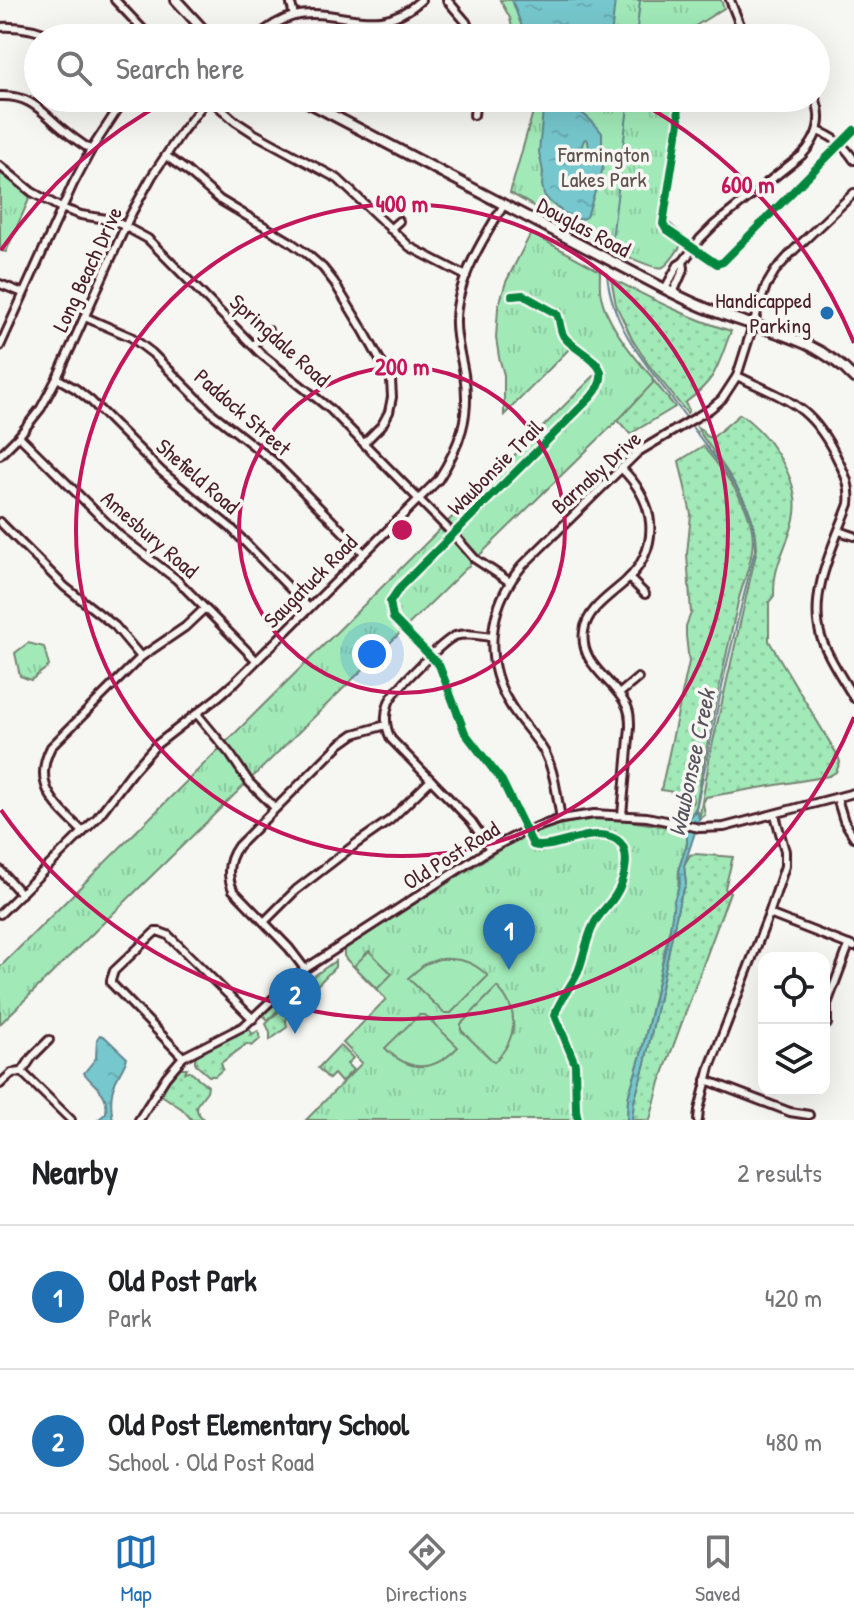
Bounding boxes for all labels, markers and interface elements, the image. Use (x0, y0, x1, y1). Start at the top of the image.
search box (24, 24, 830, 112)
icon: search (52, 46, 96, 90)
text: Search here (116, 48, 244, 88)
park label: Farmington Lakes Park (557, 139, 650, 194)
text: 600 m (722, 168, 774, 200)
text: 400 m (376, 187, 428, 219)
street label: Douglas Road (532, 190, 636, 264)
street label: Long Beach Drive (45, 201, 129, 336)
place label: Handicapped Parking (715, 285, 811, 340)
street label: Springdale Road (223, 287, 337, 393)
marker: Handicapped Parking (818, 304, 836, 322)
text: 200 m (375, 350, 429, 382)
street label: Paddock Street (188, 362, 298, 463)
street label: Waubonsie Trail (440, 412, 550, 522)
street label: Barnaby Drive (544, 423, 648, 521)
street label: Shefield Road (150, 431, 246, 521)
street label: Amesbury Road (95, 483, 205, 585)
centre of rings (388, 516, 416, 544)
street label: Saugatuck Road (257, 527, 364, 634)
your location (352, 634, 392, 674)
water label: Waubonsee Creek (660, 684, 723, 839)
street label: Old Post Road (397, 813, 505, 896)
pin: 1 (483, 904, 535, 970)
map controls (758, 952, 830, 1096)
button: locate (758, 952, 830, 1024)
pin: 2 (269, 968, 321, 1034)
button: layers (758, 1024, 830, 1096)
text: Nearby (32, 1149, 118, 1195)
text: 2 results (737, 1155, 822, 1190)
text: Old Post Park (108, 1260, 257, 1300)
text: 1 (53, 1280, 63, 1315)
text: 420 m (765, 1280, 822, 1315)
text: Park (108, 1300, 152, 1335)
text: Old Post Elementary School (108, 1404, 409, 1444)
text: 2 (52, 1424, 64, 1459)
text: 480 m (766, 1424, 822, 1459)
text: School · Old Post Road (108, 1444, 314, 1479)
tab: Map (114, 1530, 158, 1608)
tab: Directions (386, 1530, 467, 1608)
tab: Saved (695, 1530, 740, 1608)

